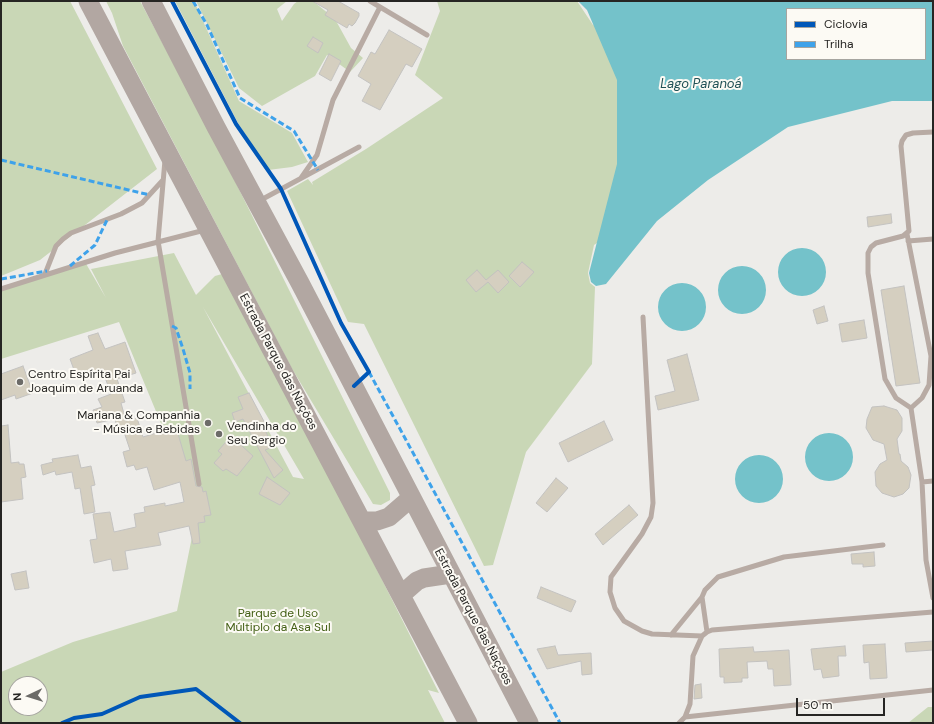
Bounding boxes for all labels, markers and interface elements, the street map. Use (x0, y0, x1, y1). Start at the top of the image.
legend (786, 8, 926, 60)
text: Ciclovia (824, 16, 868, 32)
text: Trilha (824, 36, 853, 52)
water label: Lago Paranoá (660, 77, 742, 93)
street label: Estrada Parque das Nações (236, 291, 320, 433)
place label: Centro Espírita Pai Joaquim de Aruanda (28, 368, 143, 396)
marker: Centro Espírita Pai Joaquim de Aruanda (15, 377, 25, 387)
place label: Mariana & Companhia - Música e Bebidas (77, 409, 200, 437)
marker: Mariana & Companhia - Música e Bebidas (203, 418, 213, 428)
place label: Vendinha do Seu Sergio (227, 420, 297, 448)
marker: Vendinha do Seu Sergio (214, 429, 224, 439)
street label: Estrada Parque das Nações (431, 546, 515, 688)
park label: Parque de Uso Múltiplo da Asa Sul (225, 607, 331, 635)
north arrow (8, 676, 48, 716)
scale bar (798, 690, 887, 716)
text: N (10, 692, 24, 701)
text: 50 m (803, 697, 832, 713)

